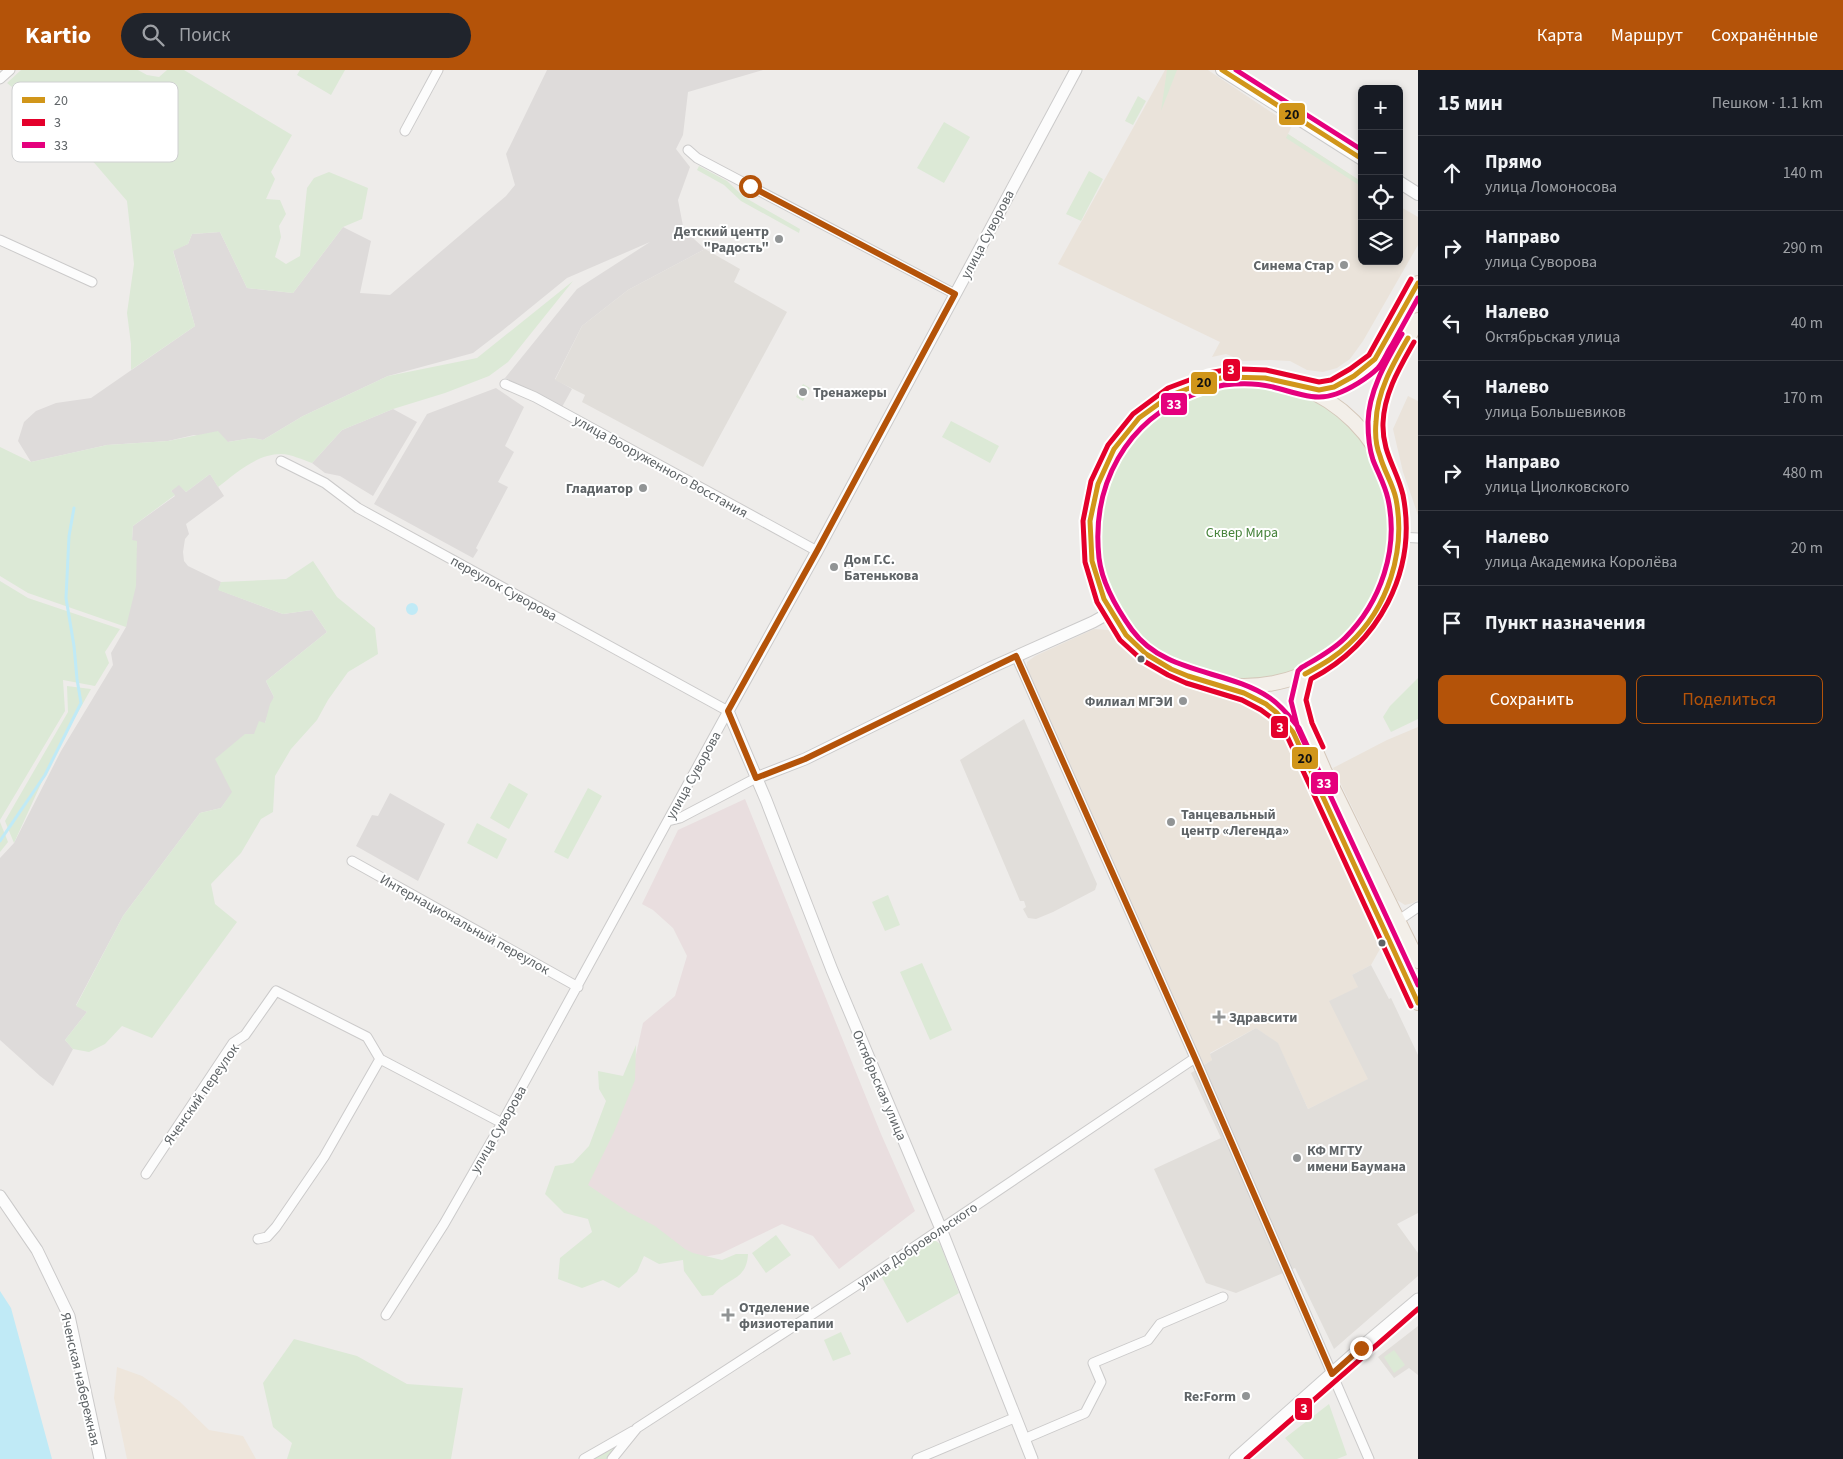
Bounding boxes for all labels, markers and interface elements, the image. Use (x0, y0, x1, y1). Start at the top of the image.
search box (121, 13, 471, 58)
text: Kartio (25, 18, 91, 53)
icon: search (139, 21, 167, 49)
text: Поиск (179, 22, 230, 49)
text: Карта (1537, 23, 1583, 48)
text: Маршрут (1611, 23, 1683, 48)
text: Сохранённые (1711, 23, 1818, 48)
legend (12, 82, 178, 162)
map controls (1358, 85, 1403, 265)
button: + (1358, 85, 1403, 130)
text: 15 мин (1438, 88, 1503, 118)
text: 20 (54, 91, 68, 111)
text: Пешком · 1.1 km (1712, 92, 1823, 114)
line badge: 20 (1278, 102, 1306, 126)
text: 20 (1285, 105, 1299, 125)
text: 3 (54, 113, 61, 133)
button: − (1358, 130, 1403, 175)
text: 33 (54, 136, 68, 156)
text: Прямо (1485, 149, 1542, 176)
icon: ahead (1438, 159, 1466, 187)
text: 140 m (1783, 162, 1823, 184)
route start (739, 175, 762, 198)
button: locate (1358, 175, 1403, 220)
text: улица Ломоносова (1485, 176, 1617, 198)
street label: улица Суворова (956, 186, 1020, 282)
button: layers (1358, 220, 1403, 265)
place label: Детский центр "Радость" (674, 222, 769, 258)
text: Направо (1485, 224, 1560, 251)
marker: Детский центр "Радость" (773, 233, 785, 245)
icon: right (1438, 234, 1466, 262)
text: 290 m (1783, 237, 1823, 259)
text: улица Суворова (1485, 251, 1597, 273)
place label: Синема Стар (1253, 256, 1334, 276)
marker: Синема Стар (1338, 259, 1350, 271)
text: Налево (1485, 299, 1549, 326)
icon: left (1438, 309, 1466, 337)
text: 40 m (1791, 312, 1823, 334)
text: Октябрьская улица (1485, 326, 1620, 348)
line badge: 3 (1222, 358, 1241, 382)
text: 3 (1227, 360, 1235, 380)
line badge: 20 (1190, 371, 1218, 395)
text: 20 (1197, 373, 1211, 393)
text: Налево (1485, 374, 1549, 401)
place label: Тренажеры (813, 383, 887, 403)
icon: left (1438, 384, 1466, 412)
marker: Тренажеры (797, 386, 809, 398)
text: 170 m (1783, 387, 1823, 409)
line badge: 33 (1160, 392, 1188, 416)
text: 33 (1167, 395, 1181, 415)
text: улица Большевиков (1485, 401, 1626, 423)
street label: улица Вооруженного Восстания (570, 410, 751, 523)
text: Направо (1485, 449, 1560, 476)
icon: right (1438, 459, 1466, 487)
text: 480 m (1783, 462, 1823, 484)
text: улица Циолковского (1485, 476, 1629, 498)
place label: Гладиатор (566, 479, 633, 499)
marker: Гладиатор (637, 482, 649, 494)
park label: Сквер Мира (1206, 523, 1278, 543)
text: Налево (1485, 524, 1549, 551)
icon: left (1438, 534, 1466, 562)
text: 20 m (1791, 537, 1823, 559)
place label: Дом Г.С. Батенькова (844, 550, 919, 586)
street label: переулок Суворова (447, 551, 561, 627)
text: улица Академика Королёва (1485, 551, 1677, 573)
marker: Дом Г.С. Батенькова (828, 561, 840, 573)
icon: arrive (1438, 609, 1466, 637)
text: Пункт назначения (1485, 610, 1646, 637)
unlabelled marker (1136, 654, 1146, 664)
button: Сохранить (1438, 675, 1626, 724)
button: Поделиться (1636, 675, 1823, 724)
place label: Филиал МГЭИ (1085, 692, 1173, 712)
marker: Филиал МГЭИ (1177, 695, 1189, 707)
line badge: 3 (1270, 715, 1289, 739)
text: 3 (1276, 718, 1284, 738)
street label: улица Суворова (661, 728, 726, 823)
line badge: 20 (1291, 746, 1319, 770)
text: 20 (1298, 749, 1312, 769)
line badge: 33 (1310, 771, 1339, 795)
text: 33 (1317, 774, 1331, 794)
place label: Танцевальный центр «Легенда» (1181, 805, 1289, 841)
marker: Танцевальный центр «Легенда» (1165, 816, 1177, 828)
street label: Интернациональный переулок (376, 870, 553, 980)
unlabelled marker (1377, 938, 1387, 948)
place label: Здравсити (1229, 1008, 1298, 1028)
marker: Здравсити (1213, 1011, 1225, 1023)
street label: Октябрьская улица (847, 1027, 911, 1144)
street label: Яченский переулок (159, 1040, 244, 1149)
street label: улица Суворова (466, 1082, 532, 1177)
place label: КФ МГТУ имени Баумана (1307, 1141, 1406, 1177)
marker: КФ МГТУ имени Баумана (1291, 1152, 1303, 1164)
street label: улица Добровольского (853, 1198, 982, 1294)
place label: Отделение физиотерапии (739, 1298, 834, 1334)
marker: Отделение физиотерапии (721, 1308, 735, 1322)
street label: Яченская набережная (55, 1311, 105, 1448)
route end (1350, 1337, 1373, 1360)
place label: Re:Form (1184, 1387, 1236, 1407)
marker: Re:Form (1240, 1390, 1252, 1402)
line badge: 3 (1294, 1397, 1313, 1421)
text: 3 (1300, 1399, 1308, 1419)

